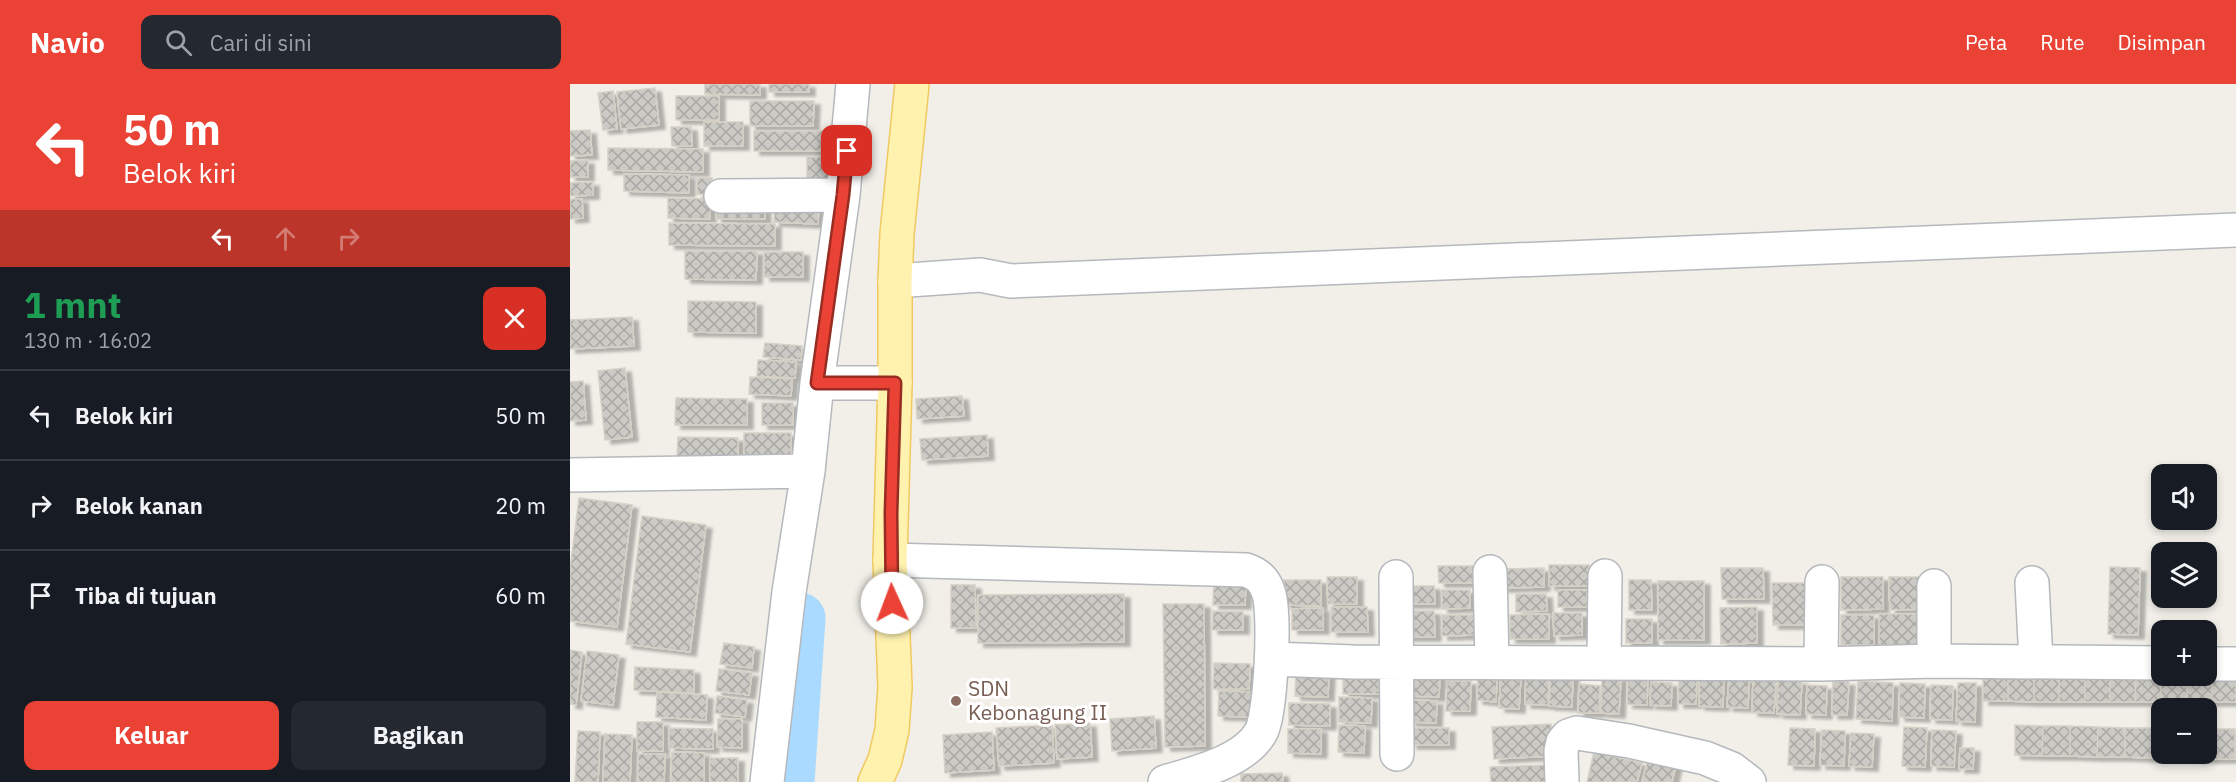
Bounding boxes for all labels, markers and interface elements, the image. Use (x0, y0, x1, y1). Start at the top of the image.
search box (141, 15, 561, 69)
text: Navio (30, 24, 105, 61)
icon: search (162, 26, 195, 59)
text: Cari di sini (210, 28, 312, 57)
text: Peta (1965, 28, 2007, 56)
text: Rute (2040, 28, 2085, 56)
text: Disimpan (2118, 28, 2206, 56)
text: 50 m (123, 102, 221, 157)
icon: left (24, 108, 102, 186)
pin (821, 125, 872, 176)
icon: arrive (830, 134, 863, 167)
text: Belok kiri (123, 155, 236, 190)
icon: left (206, 222, 239, 255)
icon: ahead (269, 222, 302, 255)
icon: right (332, 222, 365, 255)
text: 1 mnt (24, 281, 122, 328)
button: close (483, 287, 546, 350)
text: 130 m · 16:02 (24, 327, 152, 354)
icon: left (24, 399, 57, 432)
text: Belok kiri (75, 401, 173, 430)
text: 50 m (495, 401, 546, 430)
map controls (2151, 464, 2217, 764)
button: sound (2151, 464, 2217, 530)
icon: right (24, 489, 57, 522)
text: Belok kanan (75, 491, 203, 520)
text: 20 m (495, 491, 546, 520)
button: layers (2151, 542, 2217, 608)
position arrow (860, 571, 924, 635)
icon: arrive (24, 579, 57, 612)
text: Tiba di tujuan (75, 581, 217, 610)
text: 60 m (495, 581, 546, 610)
button: + (2151, 620, 2217, 686)
place label: SDN Kebonagung II (968, 674, 1107, 726)
marker: SDN Kebonagung II (949, 694, 963, 708)
button: − (2151, 698, 2217, 764)
button: Keluar (24, 701, 279, 770)
button: Bagikan (291, 701, 546, 770)

